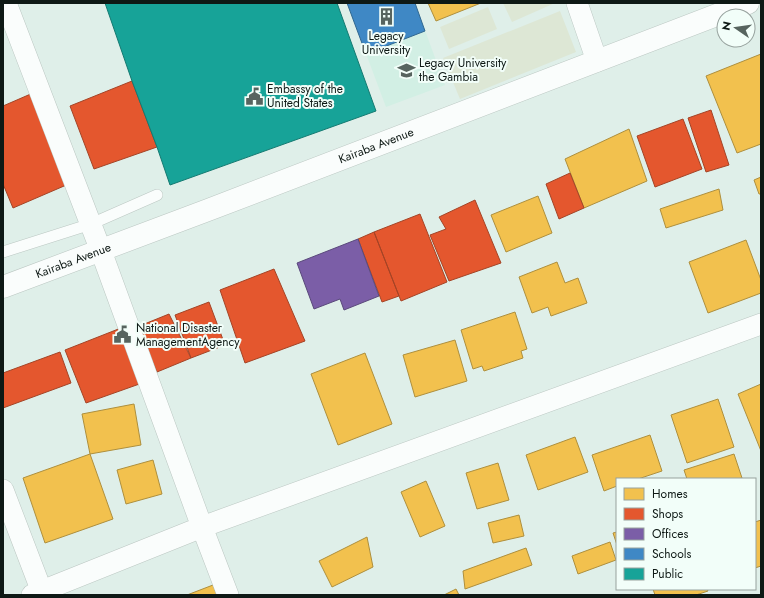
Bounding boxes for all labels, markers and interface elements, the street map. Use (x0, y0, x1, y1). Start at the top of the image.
building icon: Legacy University (376, 7, 396, 27)
north arrow (716, 8, 756, 48)
text: N (717, 20, 735, 32)
place label: Legacy University (362, 27, 411, 59)
place label: Legacy University the Gambia (419, 54, 507, 86)
school or university icon: Legacy University the Gambia (396, 60, 416, 80)
place label: Embassy of the United States (267, 80, 343, 112)
public building icon: Embassy of the United States (244, 86, 264, 106)
street label: Kairaba Avenue (336, 123, 416, 168)
street label: Kairaba Avenue (33, 238, 113, 283)
place label: National Disaster ManagementAgency (136, 319, 240, 351)
public building icon: National Disaster ManagementAgency (113, 325, 133, 345)
legend (616, 478, 756, 590)
text: Homes (652, 485, 688, 503)
text: Shops (652, 505, 683, 523)
text: Offices (652, 525, 688, 543)
text: Schools (652, 545, 691, 563)
text: Public (652, 565, 683, 583)

